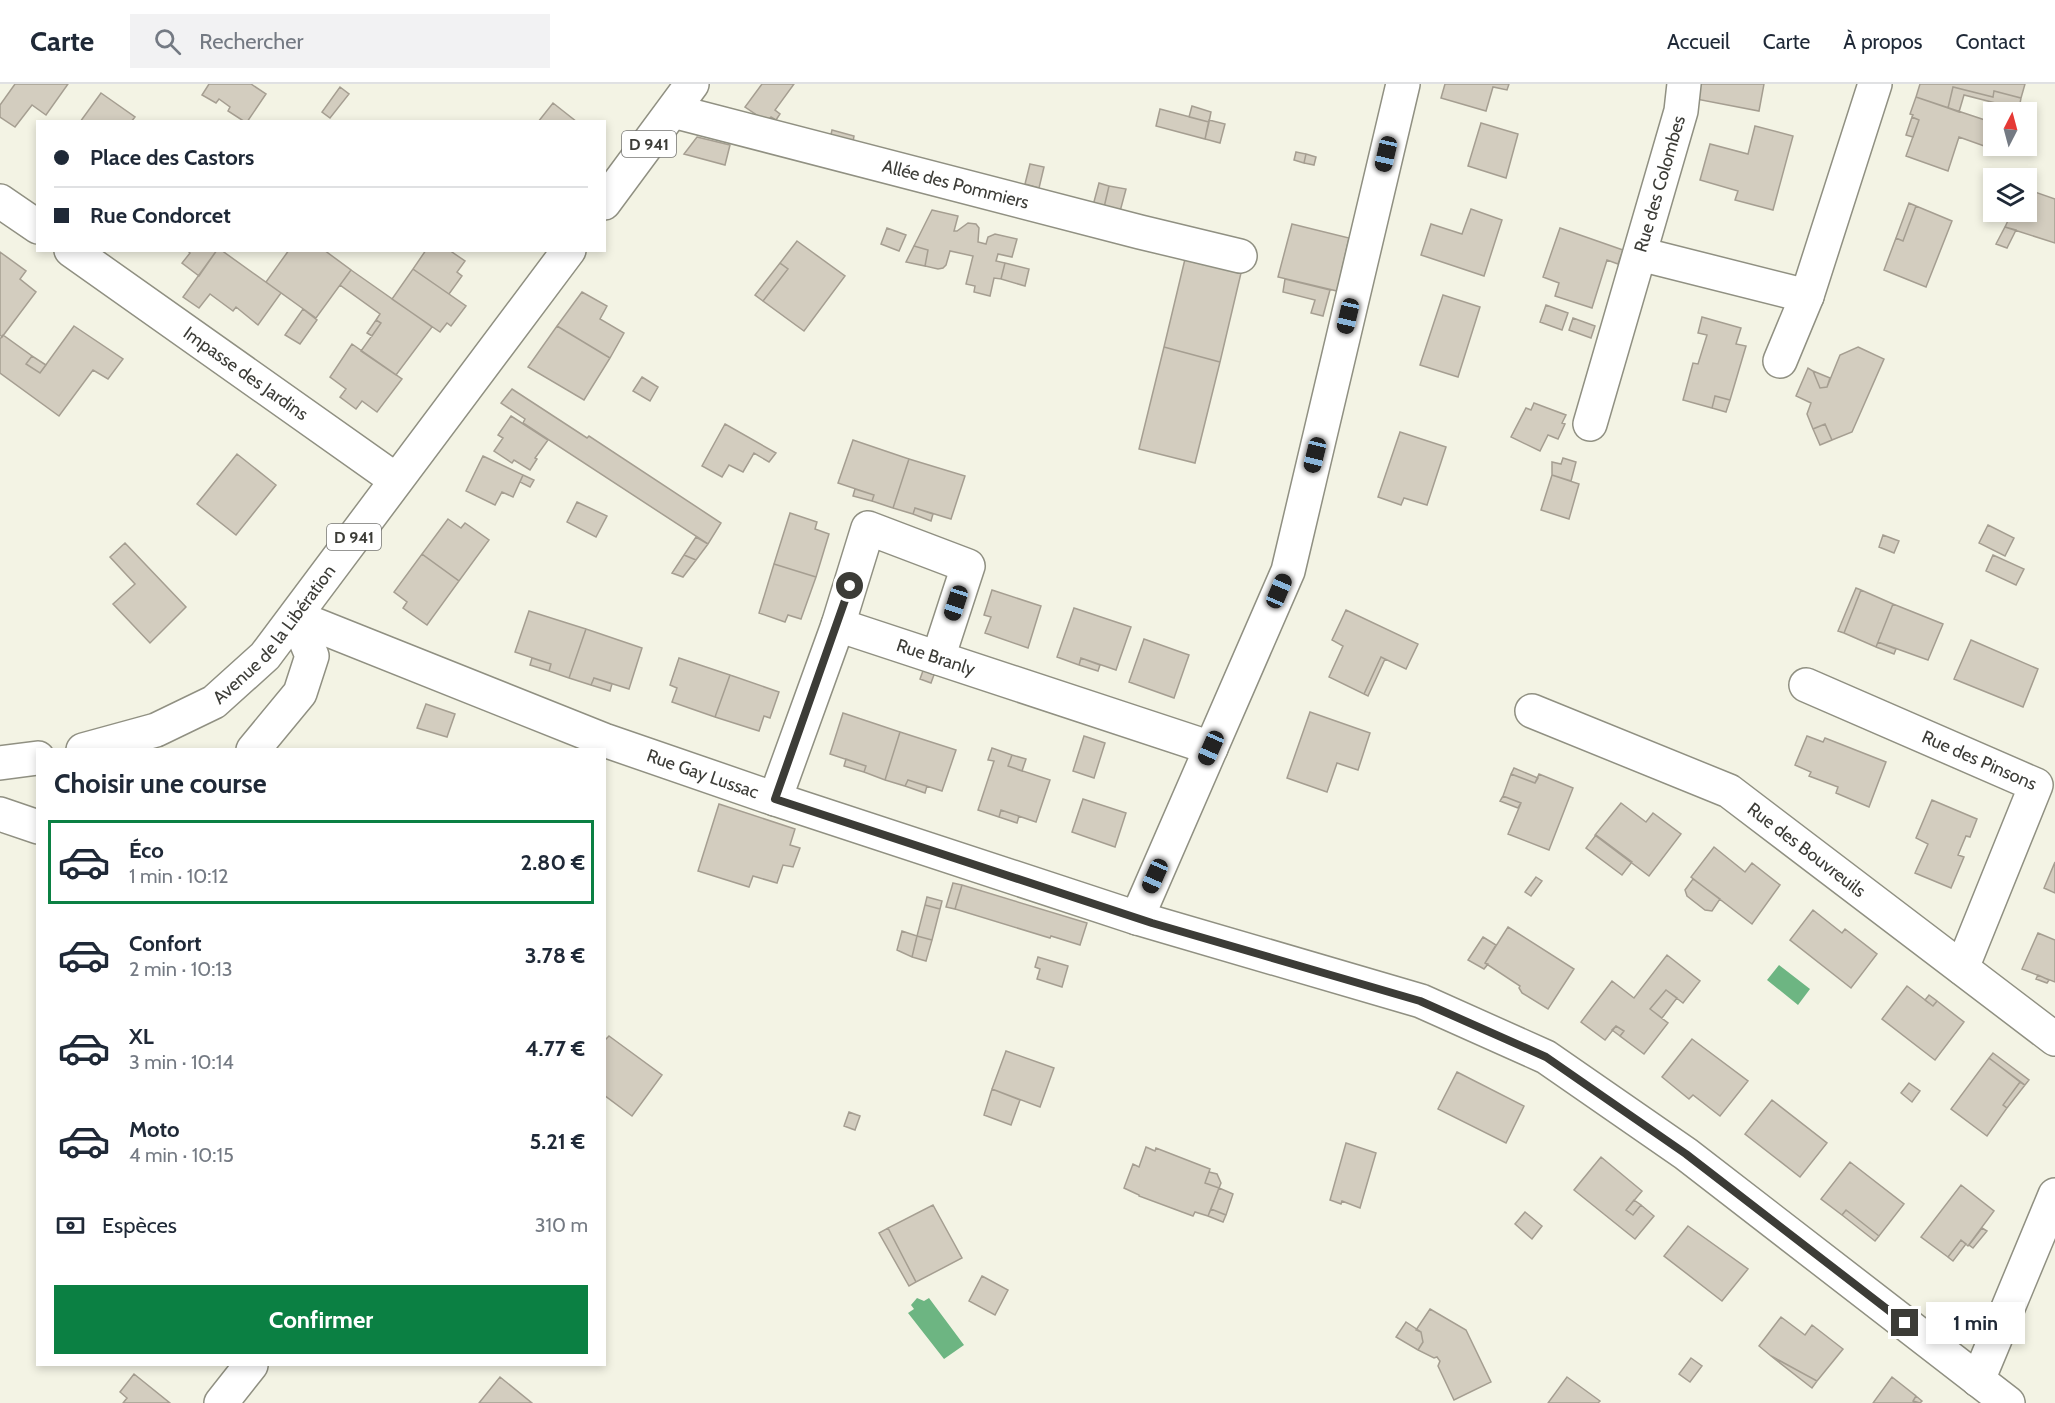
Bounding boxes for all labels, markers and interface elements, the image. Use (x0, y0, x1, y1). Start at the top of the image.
search box (130, 14, 550, 68)
text: Carte (30, 24, 94, 58)
icon: search (151, 25, 184, 58)
text: Rechercher (199, 28, 303, 55)
text: Accueil (1667, 29, 1730, 54)
text: Carte (1763, 29, 1810, 54)
text: À propos (1843, 29, 1922, 54)
text: Contact (1955, 29, 2025, 54)
north arrow (1983, 102, 2037, 156)
map controls (1983, 102, 2037, 222)
street label: Rue des Colombes (1629, 113, 1690, 255)
road number: D 941 (622, 131, 676, 157)
car (1373, 134, 1399, 174)
text: Place des Castors (90, 144, 254, 171)
street label: Allée des Pommiers (880, 155, 1031, 214)
button: layers (1983, 168, 2037, 222)
text: Rue Condorcet (90, 202, 231, 229)
car (1335, 296, 1361, 336)
street label: Impasse des Jardins (179, 322, 312, 425)
car (1302, 435, 1328, 475)
road number: D 941 (327, 524, 381, 550)
street label: Avenue de la Libération (208, 561, 340, 709)
car (1264, 571, 1294, 611)
route start (836, 572, 863, 599)
car (942, 583, 970, 623)
street label: Rue Branly (894, 634, 978, 680)
street label: Rue des Pinsons (1919, 726, 2040, 795)
car (1195, 728, 1227, 768)
street label: Rue Gay Lussac (644, 745, 762, 804)
text: Choisir une course (54, 767, 267, 800)
street label: Rue des Bouvreuils (1743, 798, 1870, 902)
icon: car (57, 835, 111, 889)
text: Éco (129, 837, 164, 864)
text: 2.80 € (521, 849, 585, 876)
car (1139, 856, 1171, 896)
text: 1 min · 10:12 (129, 864, 228, 888)
icon: car (57, 928, 111, 982)
text: Confort (129, 930, 202, 957)
text: 3.78 € (525, 942, 585, 969)
text: 2 min · 10:13 (129, 957, 233, 981)
icon: car (57, 1021, 111, 1075)
text: XL (129, 1023, 154, 1050)
text: 4.77 € (525, 1035, 585, 1062)
text: 3 min · 10:14 (129, 1050, 234, 1074)
icon: car (57, 1114, 111, 1168)
text: Moto (129, 1116, 180, 1143)
text: 5.21 € (529, 1128, 585, 1155)
text: 4 min · 10:15 (129, 1143, 234, 1167)
icon: cash (54, 1209, 87, 1242)
text: Espèces (102, 1212, 177, 1239)
text: 310 m (535, 1213, 588, 1237)
button: Confirmer (54, 1285, 588, 1354)
callout: 1 min (1926, 1302, 2025, 1344)
route end (1891, 1309, 1918, 1336)
text: 1 min (1953, 1311, 1998, 1335)

